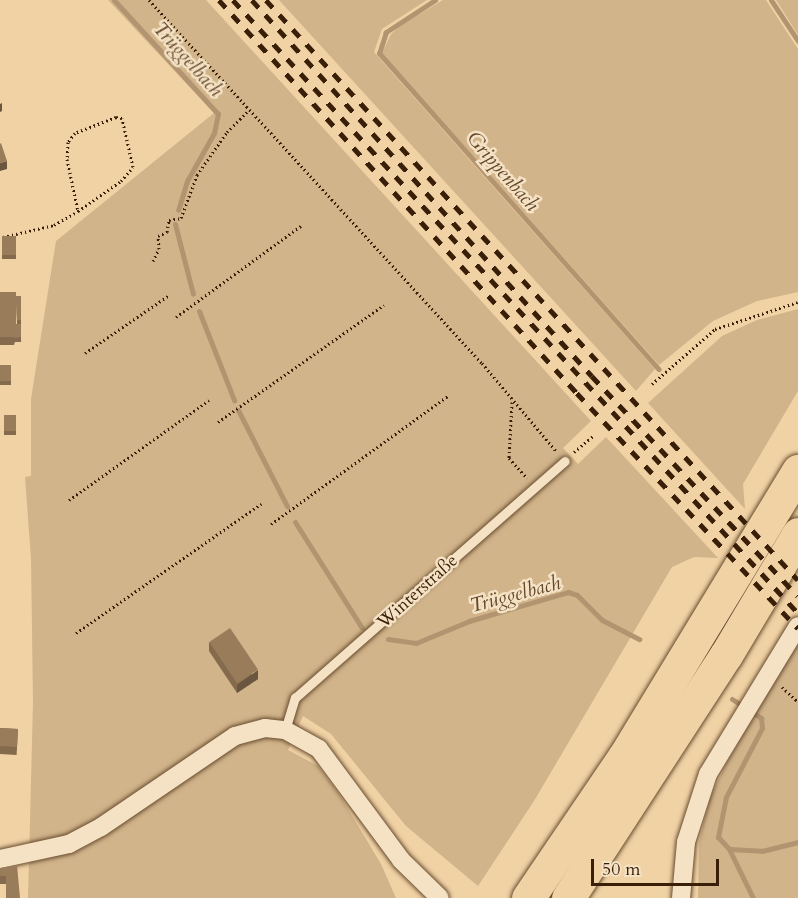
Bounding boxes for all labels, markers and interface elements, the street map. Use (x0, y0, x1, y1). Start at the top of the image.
water label: Trüggelbach (148, 17, 228, 101)
water label: Grippenbach (462, 126, 544, 216)
street label: Winterstraße (373, 550, 463, 634)
water label: Trüggelbach (467, 570, 563, 618)
scale bar (594, 847, 722, 885)
text: 50 m (602, 857, 641, 882)

